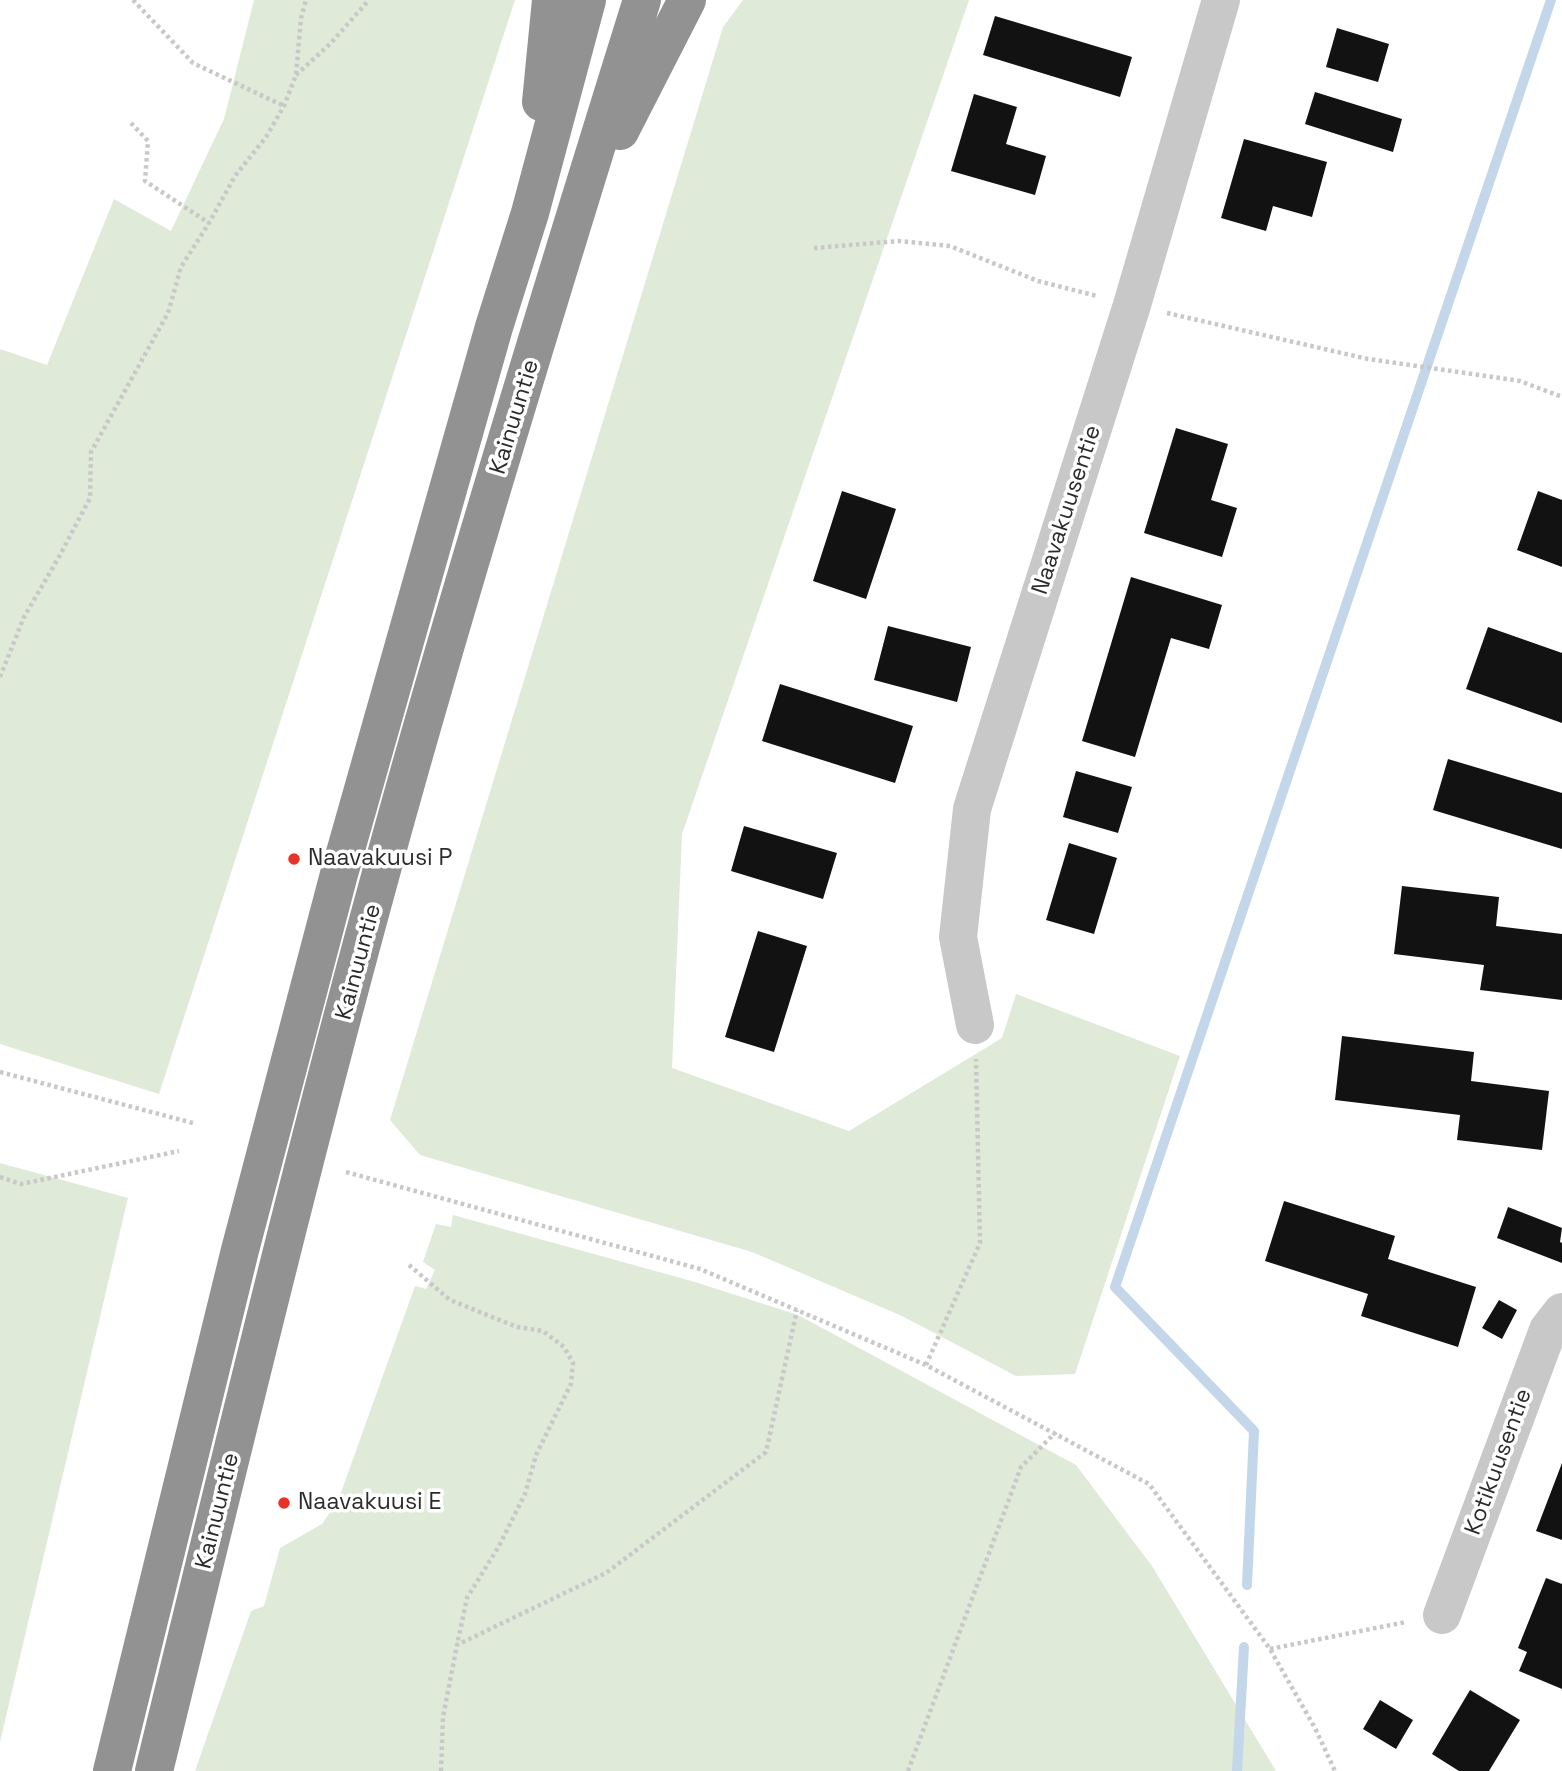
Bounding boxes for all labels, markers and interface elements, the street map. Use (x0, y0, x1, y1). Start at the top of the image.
street label: Kainuuntie (484, 356, 546, 478)
street label: Naavakuusentie (1027, 422, 1107, 598)
place label: Naavakuusi P (308, 845, 452, 873)
marker: Naavakuusi P (286, 851, 302, 867)
street label: Kainuuntie (330, 901, 388, 1023)
street label: Kotikuusentie (1460, 1385, 1538, 1539)
street label: Kainuuntie (190, 1450, 246, 1572)
place label: Naavakuusi E (298, 1489, 442, 1517)
marker: Naavakuusi E (276, 1495, 292, 1511)

